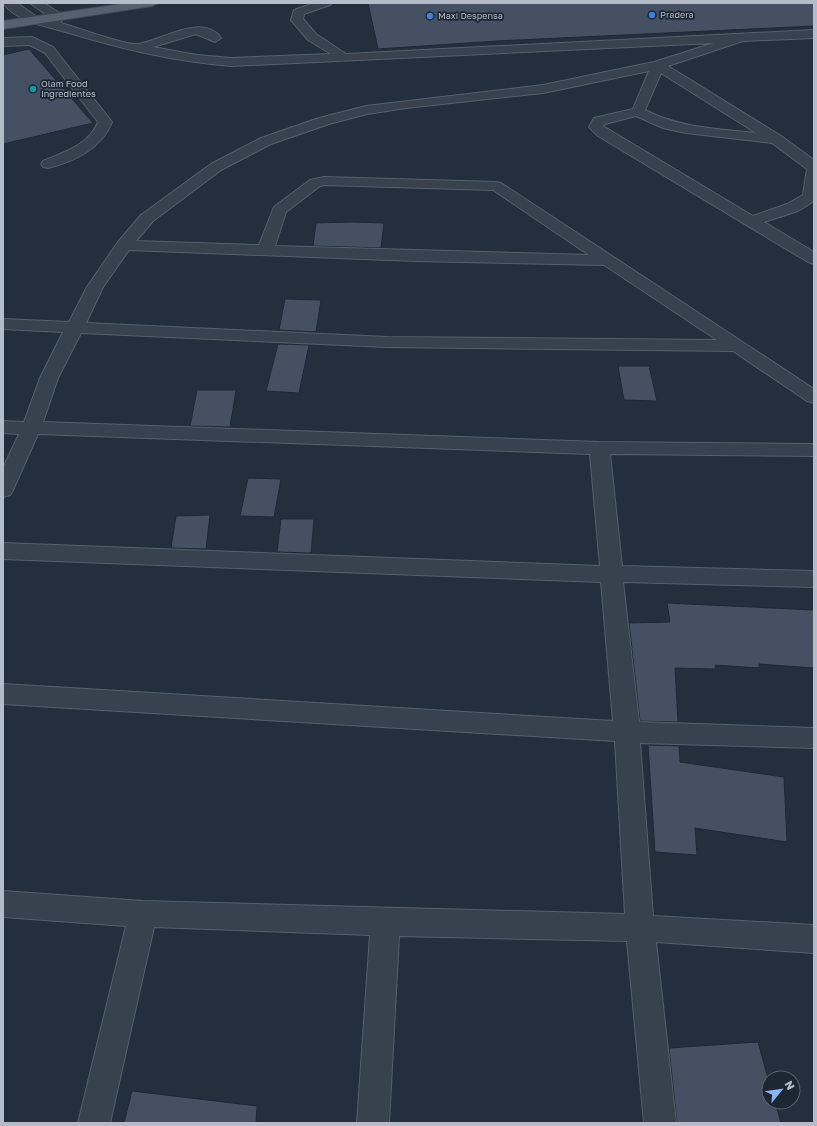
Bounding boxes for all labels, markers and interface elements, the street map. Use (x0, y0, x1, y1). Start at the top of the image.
place label: Pradera (660, 9, 694, 20)
place label: Maxi Despensa (438, 10, 503, 21)
marker: Pradera (647, 10, 657, 20)
marker: Maxi Despensa (425, 11, 435, 21)
place label: Olam Food Ingredientes (41, 78, 96, 99)
marker: Olam Food Ingredientes (28, 84, 38, 94)
north arrow (761, 1070, 801, 1110)
text: N (782, 1078, 798, 1092)

